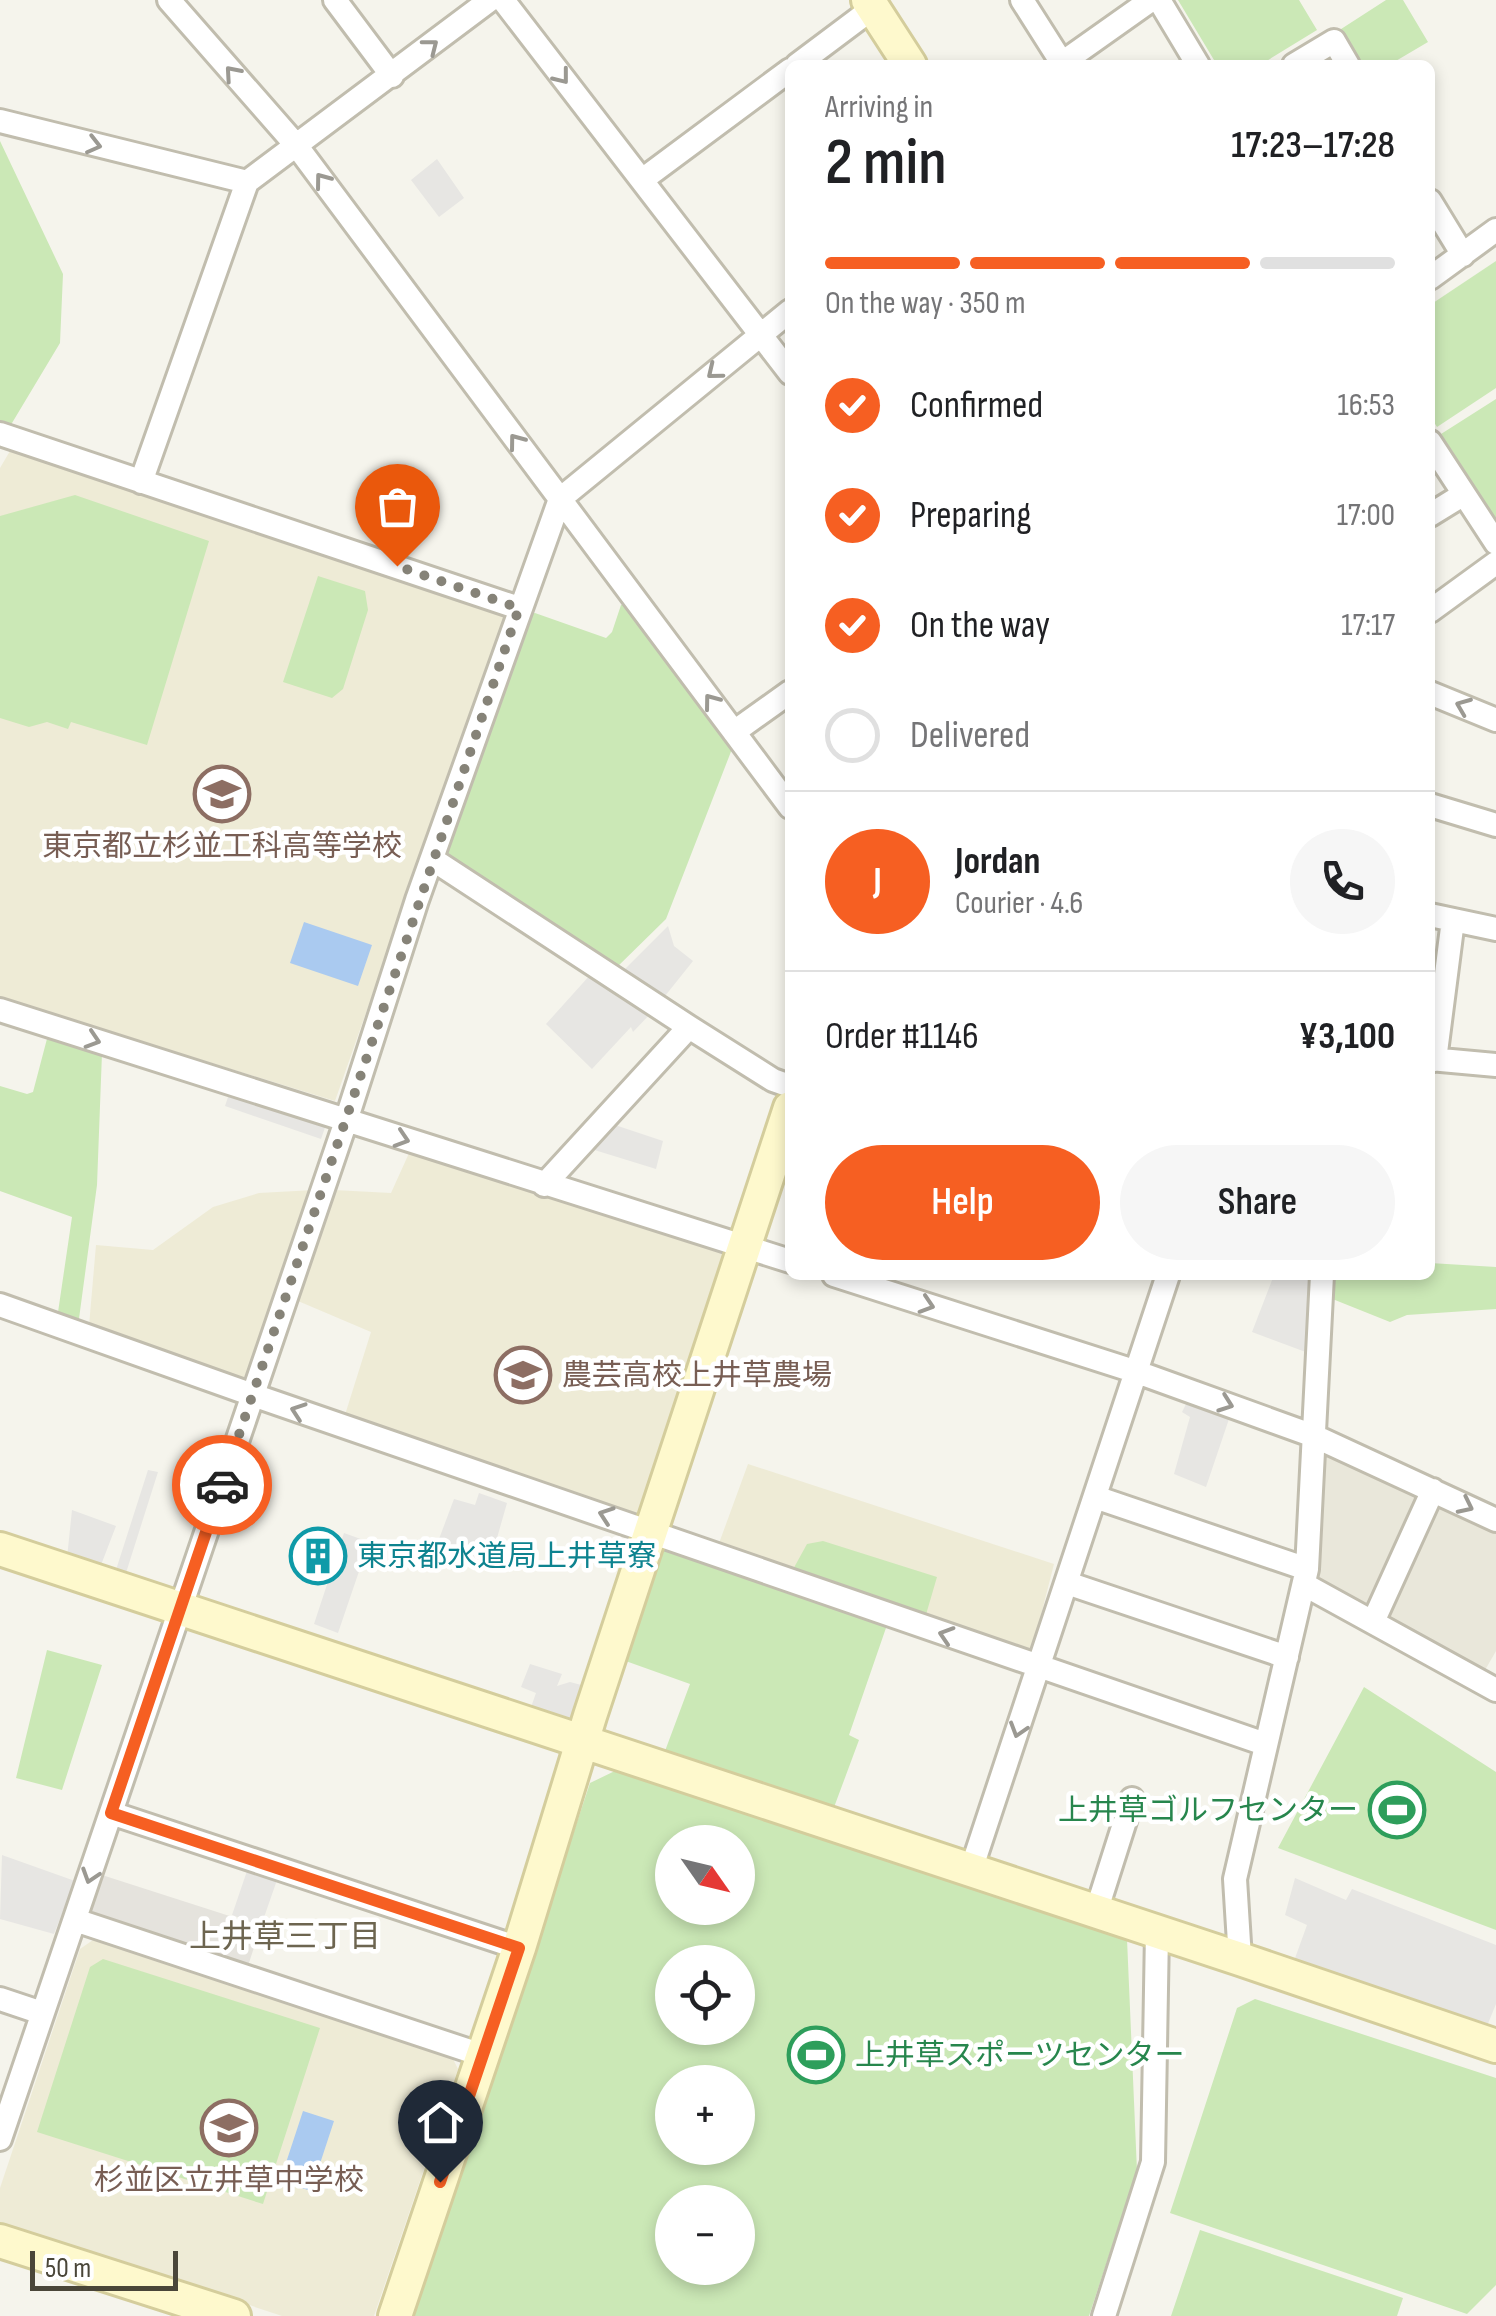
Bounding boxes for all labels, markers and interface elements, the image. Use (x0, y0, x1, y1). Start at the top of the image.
one-way arrow (419, 40, 437, 58)
one-way arrow (226, 66, 244, 84)
one-way arrow (551, 66, 568, 84)
text: Arriving in (825, 88, 933, 127)
text: 17:23–17:28 (1231, 123, 1395, 168)
text: 2 min (825, 125, 947, 203)
one-way arrow (85, 133, 102, 154)
one-way arrow (317, 173, 334, 191)
text: On the way · 350 m (825, 284, 1025, 323)
one-way arrow (708, 360, 726, 378)
icon: check (825, 378, 880, 433)
text: Confirmed (910, 383, 1043, 428)
text: 16:53 (1337, 386, 1395, 425)
one-way arrow (511, 434, 528, 452)
pin (355, 464, 440, 567)
icon: bag (370, 479, 425, 534)
icon: check (825, 488, 880, 543)
text: Preparing (910, 493, 1031, 538)
text: 17:00 (1337, 496, 1395, 535)
icon: check (825, 598, 880, 653)
text: On the way (910, 603, 1050, 648)
text: 17:17 (1341, 606, 1395, 645)
one-way arrow (705, 694, 722, 712)
one-way arrow (1455, 698, 1473, 718)
text: Delivered (910, 713, 1030, 758)
school or university icon: 東京都立杉並工科高等学校 (192, 764, 252, 824)
place label: 東京都立杉並工科高等学校 (42, 829, 402, 865)
button: phone (1290, 829, 1395, 934)
text: Jordan (955, 839, 1040, 884)
text: J (873, 859, 882, 904)
text: Courier · 4.6 (955, 884, 1083, 923)
text: Order #1146 (825, 1014, 979, 1059)
text: ¥3,100 (1299, 1014, 1395, 1059)
one-way arrow (83, 1028, 100, 1048)
one-way arrow (393, 1128, 410, 1148)
button: Help (825, 1145, 1100, 1260)
button: Share (1120, 1145, 1395, 1260)
one-way arrow (918, 1293, 935, 1313)
school or university icon: 農芸高校上井草農場 (493, 1345, 553, 1405)
place label: 農芸高校上井草農場 (562, 1358, 832, 1394)
one-way arrow (1216, 1392, 1233, 1413)
one-way arrow (291, 1402, 308, 1423)
courier (172, 1435, 272, 1535)
icon: car (195, 1458, 250, 1513)
one-way arrow (1456, 1493, 1474, 1513)
one-way arrow (599, 1507, 616, 1527)
building icon: 東京都水道局上井草寮 (288, 1526, 348, 1586)
place label: 東京都水道局上井草寮 (357, 1539, 657, 1575)
one-way arrow (938, 1627, 955, 1647)
one-way arrow (1010, 1721, 1030, 1738)
sports icon: 上井草ゴルフセンター (1367, 1780, 1427, 1840)
place label: 上井草ゴルフセンター (1058, 1793, 1358, 1829)
north arrow (655, 1825, 755, 1925)
map controls (655, 1825, 755, 2285)
one-way arrow (81, 1867, 101, 1884)
district label: 上井草三丁目 (189, 1918, 381, 1957)
button: locate (655, 1945, 755, 2045)
sports icon: 上井草スポーツセンター (786, 2025, 846, 2085)
place label: 上井草スポーツセンター (855, 2038, 1184, 2074)
button: + (655, 2065, 755, 2165)
pin (398, 2080, 483, 2183)
icon: home (413, 2095, 468, 2150)
school or university icon: 杉並区立井草中学校 (199, 2098, 259, 2158)
place label: 杉並区立井草中学校 (94, 2163, 364, 2199)
button: − (655, 2185, 755, 2285)
scale bar (30, 2246, 178, 2290)
text: 50 m (45, 2252, 91, 2285)

